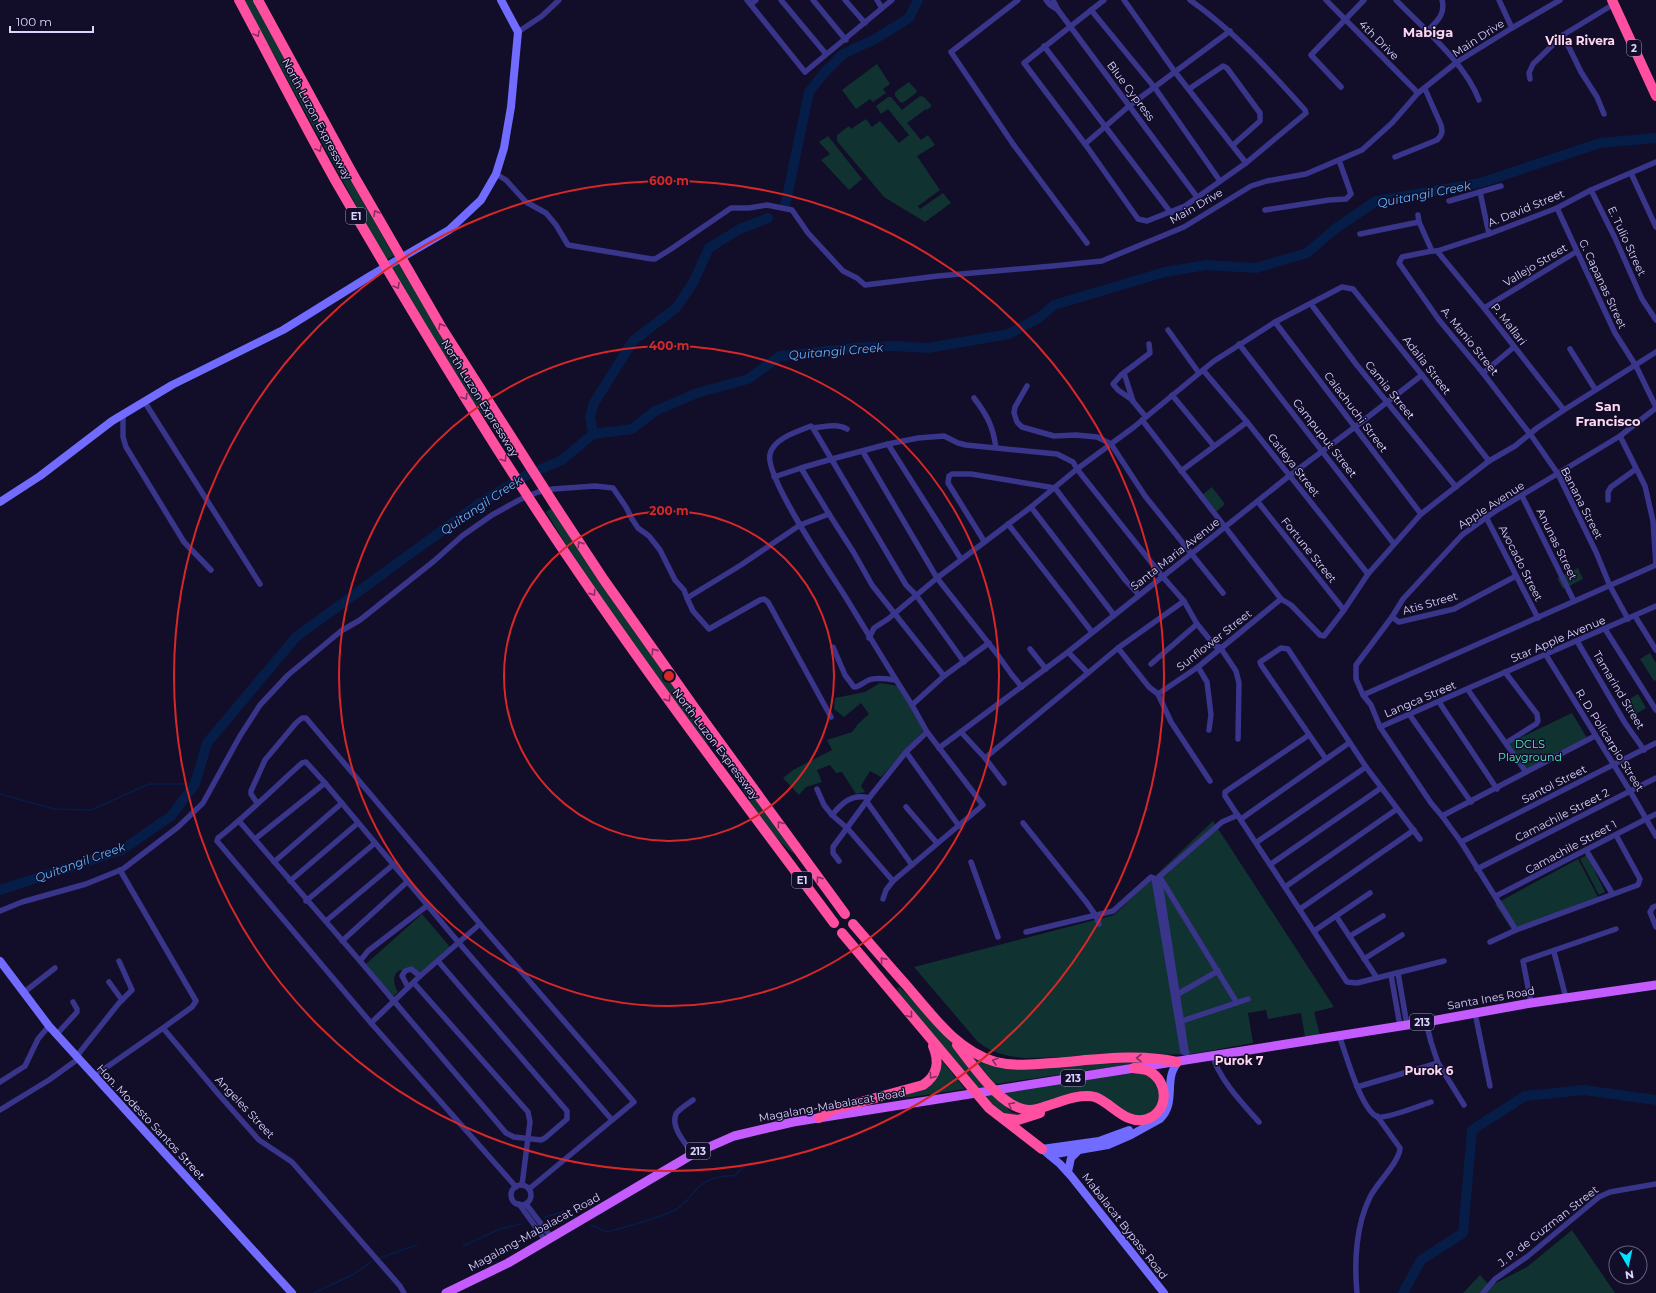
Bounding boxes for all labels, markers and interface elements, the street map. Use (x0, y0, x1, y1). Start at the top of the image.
scale bar (10, 8, 93, 34)
text: 100 m (16, 14, 52, 29)
street label: Main Drive (1449, 16, 1507, 60)
street label: 4th Drive (1356, 17, 1402, 63)
district label: Mabiga (1403, 24, 1453, 40)
one-way arrow (252, 30, 260, 38)
district label: Villa Rivera (1544, 33, 1615, 48)
road number: 2 (1627, 40, 1641, 56)
street label: North Luzon Expressway (279, 56, 355, 182)
street label: Blue Cypress (1104, 58, 1158, 124)
one-way arrow (314, 145, 321, 152)
text: 600 m (649, 173, 689, 188)
water label: Quitangil Creek (1376, 177, 1473, 210)
street label: Main Drive (1167, 185, 1225, 227)
street label: A. David Street (1486, 186, 1567, 230)
street label: E. Tulio Street (1605, 204, 1649, 279)
road number: E1 (346, 208, 366, 224)
one-way arrow (373, 210, 380, 217)
street label: G. Capanas Street (1576, 237, 1630, 332)
street label: Vallejo Street (1500, 240, 1570, 290)
one-way arrow (393, 282, 400, 289)
street label: P. Mallari (1488, 300, 1530, 348)
street label: A. Manio Street (1438, 304, 1502, 378)
one-way arrow (438, 323, 445, 330)
street label: Adalia Street (1400, 333, 1454, 397)
street label: North Luzon Expressway (438, 337, 522, 459)
text: 400 m (649, 338, 689, 353)
water label: Quitangil Creek (788, 339, 885, 363)
street label: Camia Street (1362, 358, 1418, 423)
street label: Calachuchi Street (1321, 369, 1391, 455)
one-way arrow (460, 393, 468, 400)
street label: Campuput Street (1290, 396, 1360, 481)
district label: San Francisco (1576, 398, 1641, 429)
street label: Catleya Street (1265, 431, 1323, 500)
one-way arrow (499, 455, 507, 462)
street label: Banana Street (1558, 465, 1606, 542)
water label: Quitangil Creek (437, 472, 525, 538)
street label: Apple Avenue (1455, 478, 1527, 532)
text: 200 m (649, 503, 689, 518)
street label: Anunas Street (1534, 506, 1581, 583)
street label: Fortune Street (1278, 514, 1340, 586)
street label: Santa Maria Avenue (1128, 515, 1223, 593)
street label: Avocado Street (1496, 523, 1546, 604)
one-way arrow (578, 541, 585, 548)
street label: Atis Street (1401, 588, 1460, 618)
one-way arrow (588, 589, 595, 596)
street label: Sunflower Street (1174, 606, 1255, 674)
street label: Star Apple Avenue (1508, 613, 1608, 665)
one-way arrow (651, 648, 659, 655)
street label: Tamarind Street (1590, 648, 1648, 732)
centre of rings (662, 669, 676, 683)
street label: Langca Street (1382, 677, 1459, 720)
street label: North Luzon Expressway (670, 686, 762, 802)
street label: R. D. Policarpio Street (1573, 686, 1648, 794)
one-way arrow (663, 695, 670, 702)
park label: DCLS Playground (1498, 737, 1562, 764)
street label: Santol Street (1519, 761, 1589, 806)
street label: Camachile Street 2 (1513, 785, 1611, 845)
street label: Camachile Street 1 (1523, 817, 1619, 877)
one-way arrow (777, 821, 785, 828)
water label: Quitangil Creek (33, 838, 128, 885)
road number: E1 (792, 872, 812, 888)
one-way arrow (816, 876, 824, 883)
one-way arrow (881, 957, 888, 964)
street label: Santa Ines Road (1446, 983, 1536, 1013)
one-way arrow (905, 1010, 912, 1017)
road number: 213 (1410, 1014, 1434, 1030)
district label: Purok 7 (1215, 1053, 1264, 1068)
one-way arrow (1136, 1054, 1142, 1062)
one-way arrow (992, 1057, 999, 1066)
street label: Hon. Modesto Santos Street (94, 1061, 209, 1183)
district label: Purok 6 (1405, 1063, 1454, 1078)
road number: 213 (1061, 1070, 1085, 1086)
one-way arrow (930, 1072, 937, 1079)
street label: Angeles Street (212, 1073, 278, 1142)
street label: Magalang-Mabalacat Road (758, 1085, 906, 1125)
one-way arrow (1008, 1102, 1015, 1109)
road number: 213 (686, 1143, 710, 1159)
street label: Mabalacat Bypass Road (1079, 1170, 1171, 1282)
street label: J. P. de Guzman Street (1494, 1182, 1601, 1270)
street label: Magalang-Mabalacat Road (466, 1190, 602, 1274)
north arrow (1608, 1245, 1648, 1285)
text: N (1624, 1267, 1635, 1282)

